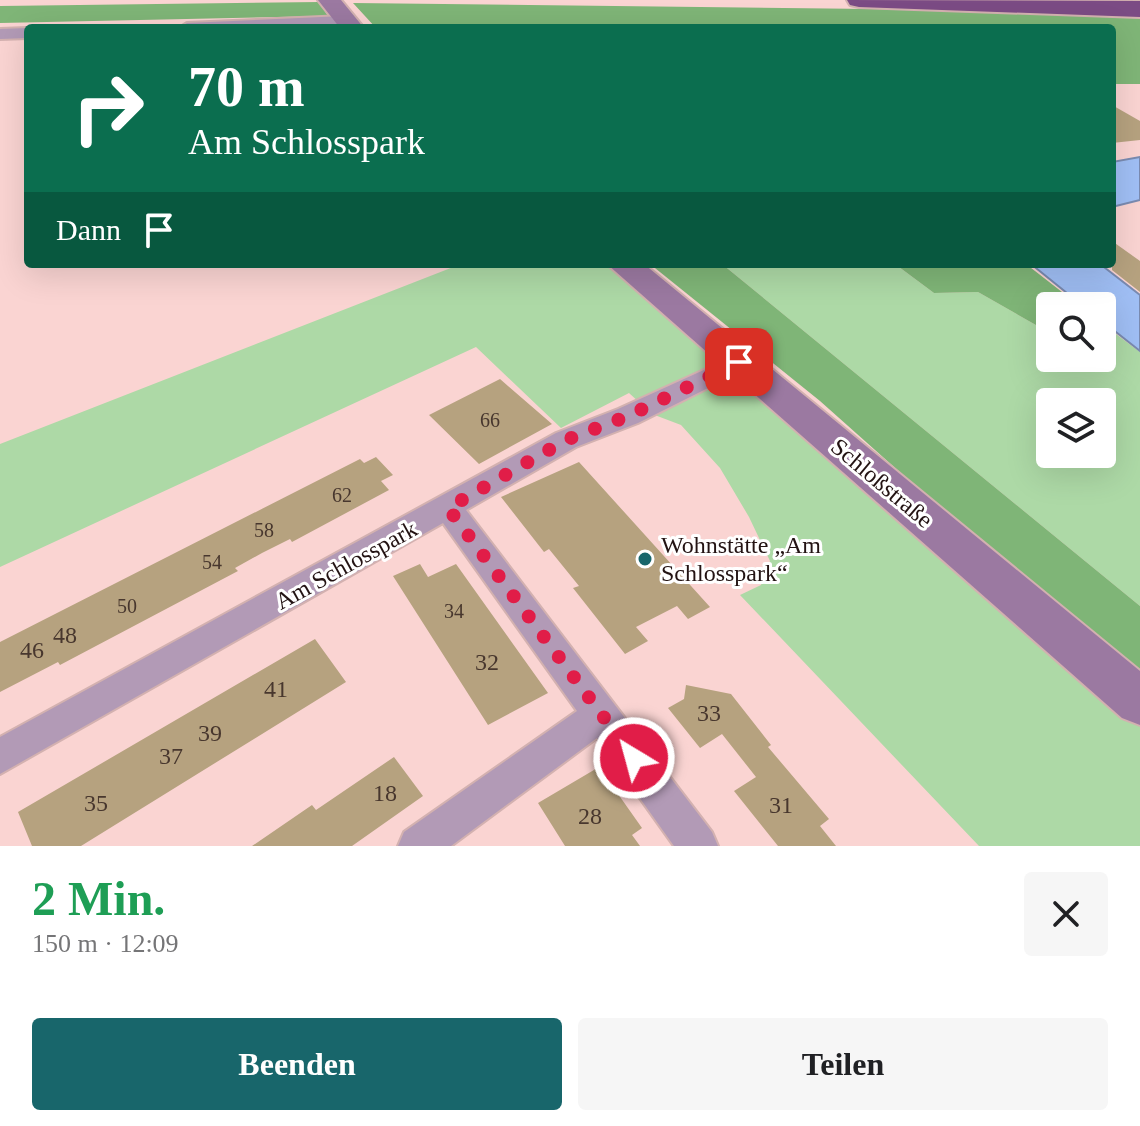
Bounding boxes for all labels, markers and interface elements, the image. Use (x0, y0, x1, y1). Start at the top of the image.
icon: right (56, 56, 160, 160)
text: 70 m (188, 56, 305, 118)
text: Am Schlosspark (188, 122, 425, 162)
icon: arrive (137, 208, 181, 252)
text: Dann (56, 213, 121, 246)
map controls (1036, 292, 1116, 468)
button: search (1036, 292, 1116, 372)
pin (705, 328, 773, 396)
icon: arrive (717, 340, 761, 384)
button: layers (1036, 388, 1116, 468)
house number: 66 (480, 409, 500, 431)
street label: Schloßstraße (826, 433, 938, 533)
house number: 62 (332, 484, 352, 506)
street label: Am Schlosspark (271, 515, 421, 615)
house number: 58 (254, 519, 274, 541)
place label: Wohnstätte „Am Schlosspark“ (661, 532, 821, 586)
marker: Wohnstätte „Am Schlosspark“ (636, 550, 654, 568)
house number: 54 (202, 551, 222, 573)
house number: 50 (117, 595, 137, 617)
house number: 34 (444, 600, 464, 622)
house number: 48 (53, 622, 77, 648)
house number: 46 (20, 637, 44, 663)
house number: 32 (475, 649, 499, 675)
house number: 41 (264, 676, 288, 702)
house number: 33 (697, 700, 721, 726)
position arrow (592, 716, 676, 800)
house number: 39 (198, 720, 222, 746)
house number: 37 (159, 743, 183, 769)
house number: 18 (373, 780, 397, 806)
house number: 35 (84, 790, 108, 816)
house number: 31 (769, 792, 793, 818)
house number: 28 (578, 803, 602, 829)
text: 2 Min. (32, 872, 165, 925)
button: close (1024, 872, 1108, 956)
text: 150 m · 12:09 (32, 929, 179, 958)
button: Beenden (32, 1018, 562, 1110)
button: Teilen (578, 1018, 1108, 1110)

